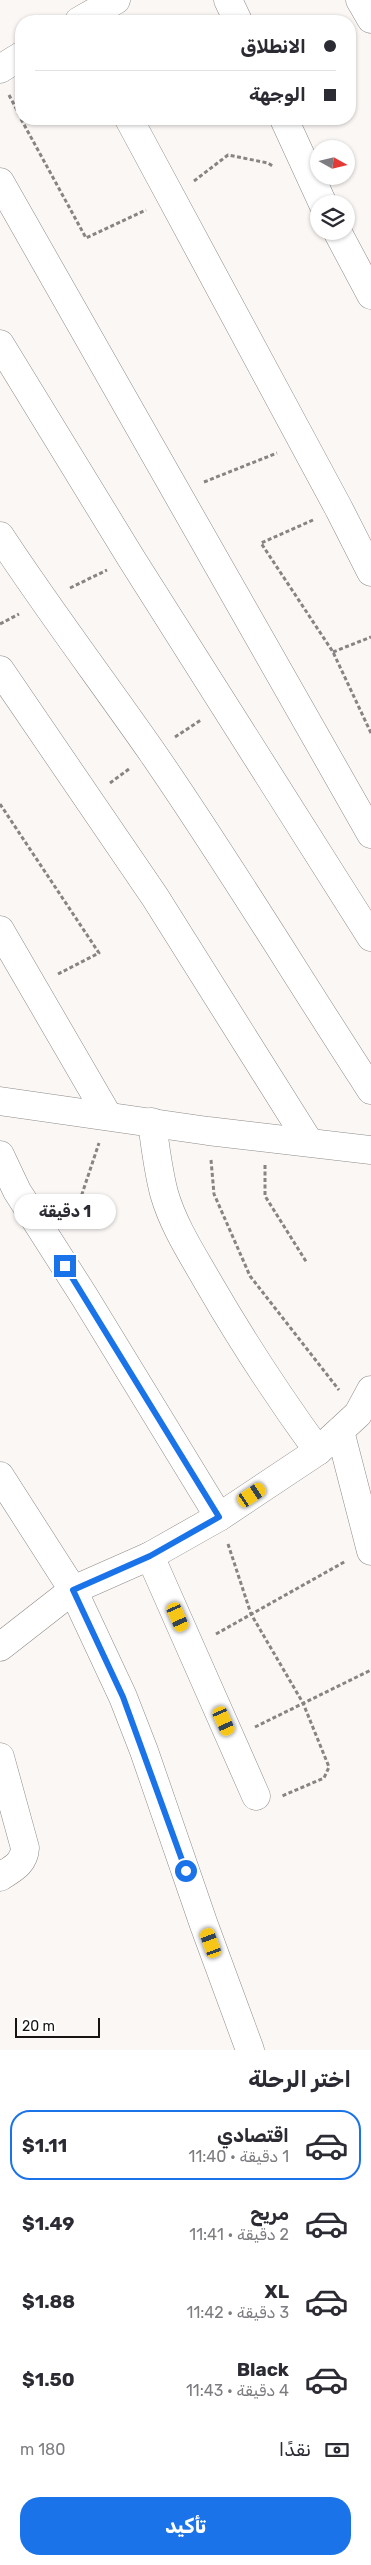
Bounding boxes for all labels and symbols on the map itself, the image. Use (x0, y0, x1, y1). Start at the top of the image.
north arrow (310, 140, 355, 185)
callout: 1 دقيقة (14, 1194, 116, 1228)
route end (54, 1255, 76, 1277)
car (235, 1480, 268, 1510)
car (165, 1600, 190, 1634)
car (211, 1704, 236, 1738)
route start (175, 1860, 197, 1882)
car (198, 1926, 223, 1960)
scale bar (15, 2015, 100, 2038)

